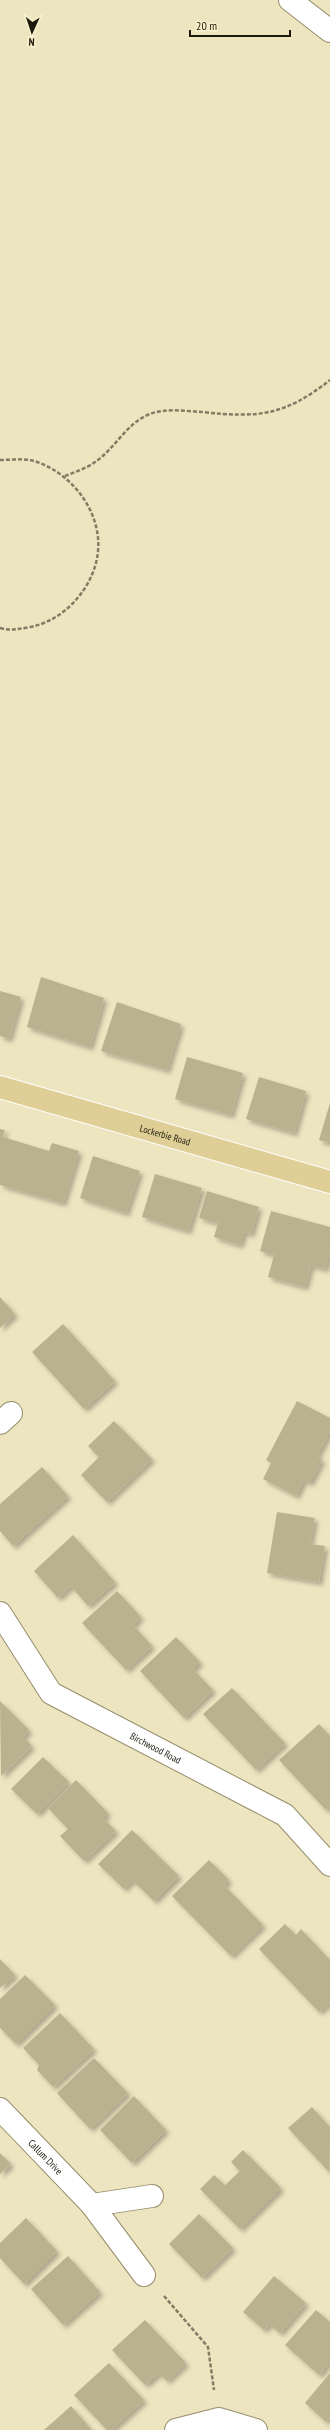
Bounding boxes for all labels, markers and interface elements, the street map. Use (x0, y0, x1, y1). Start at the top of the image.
north arrow (12, 12, 52, 52)
scale bar (190, 12, 290, 38)
text: 20 m (196, 18, 217, 33)
text: N (28, 35, 35, 49)
street label: Lockerbie Road (138, 1122, 192, 1149)
street label: Birchwood Road (128, 1729, 183, 1767)
street label: Callum Drive (25, 2136, 65, 2177)

